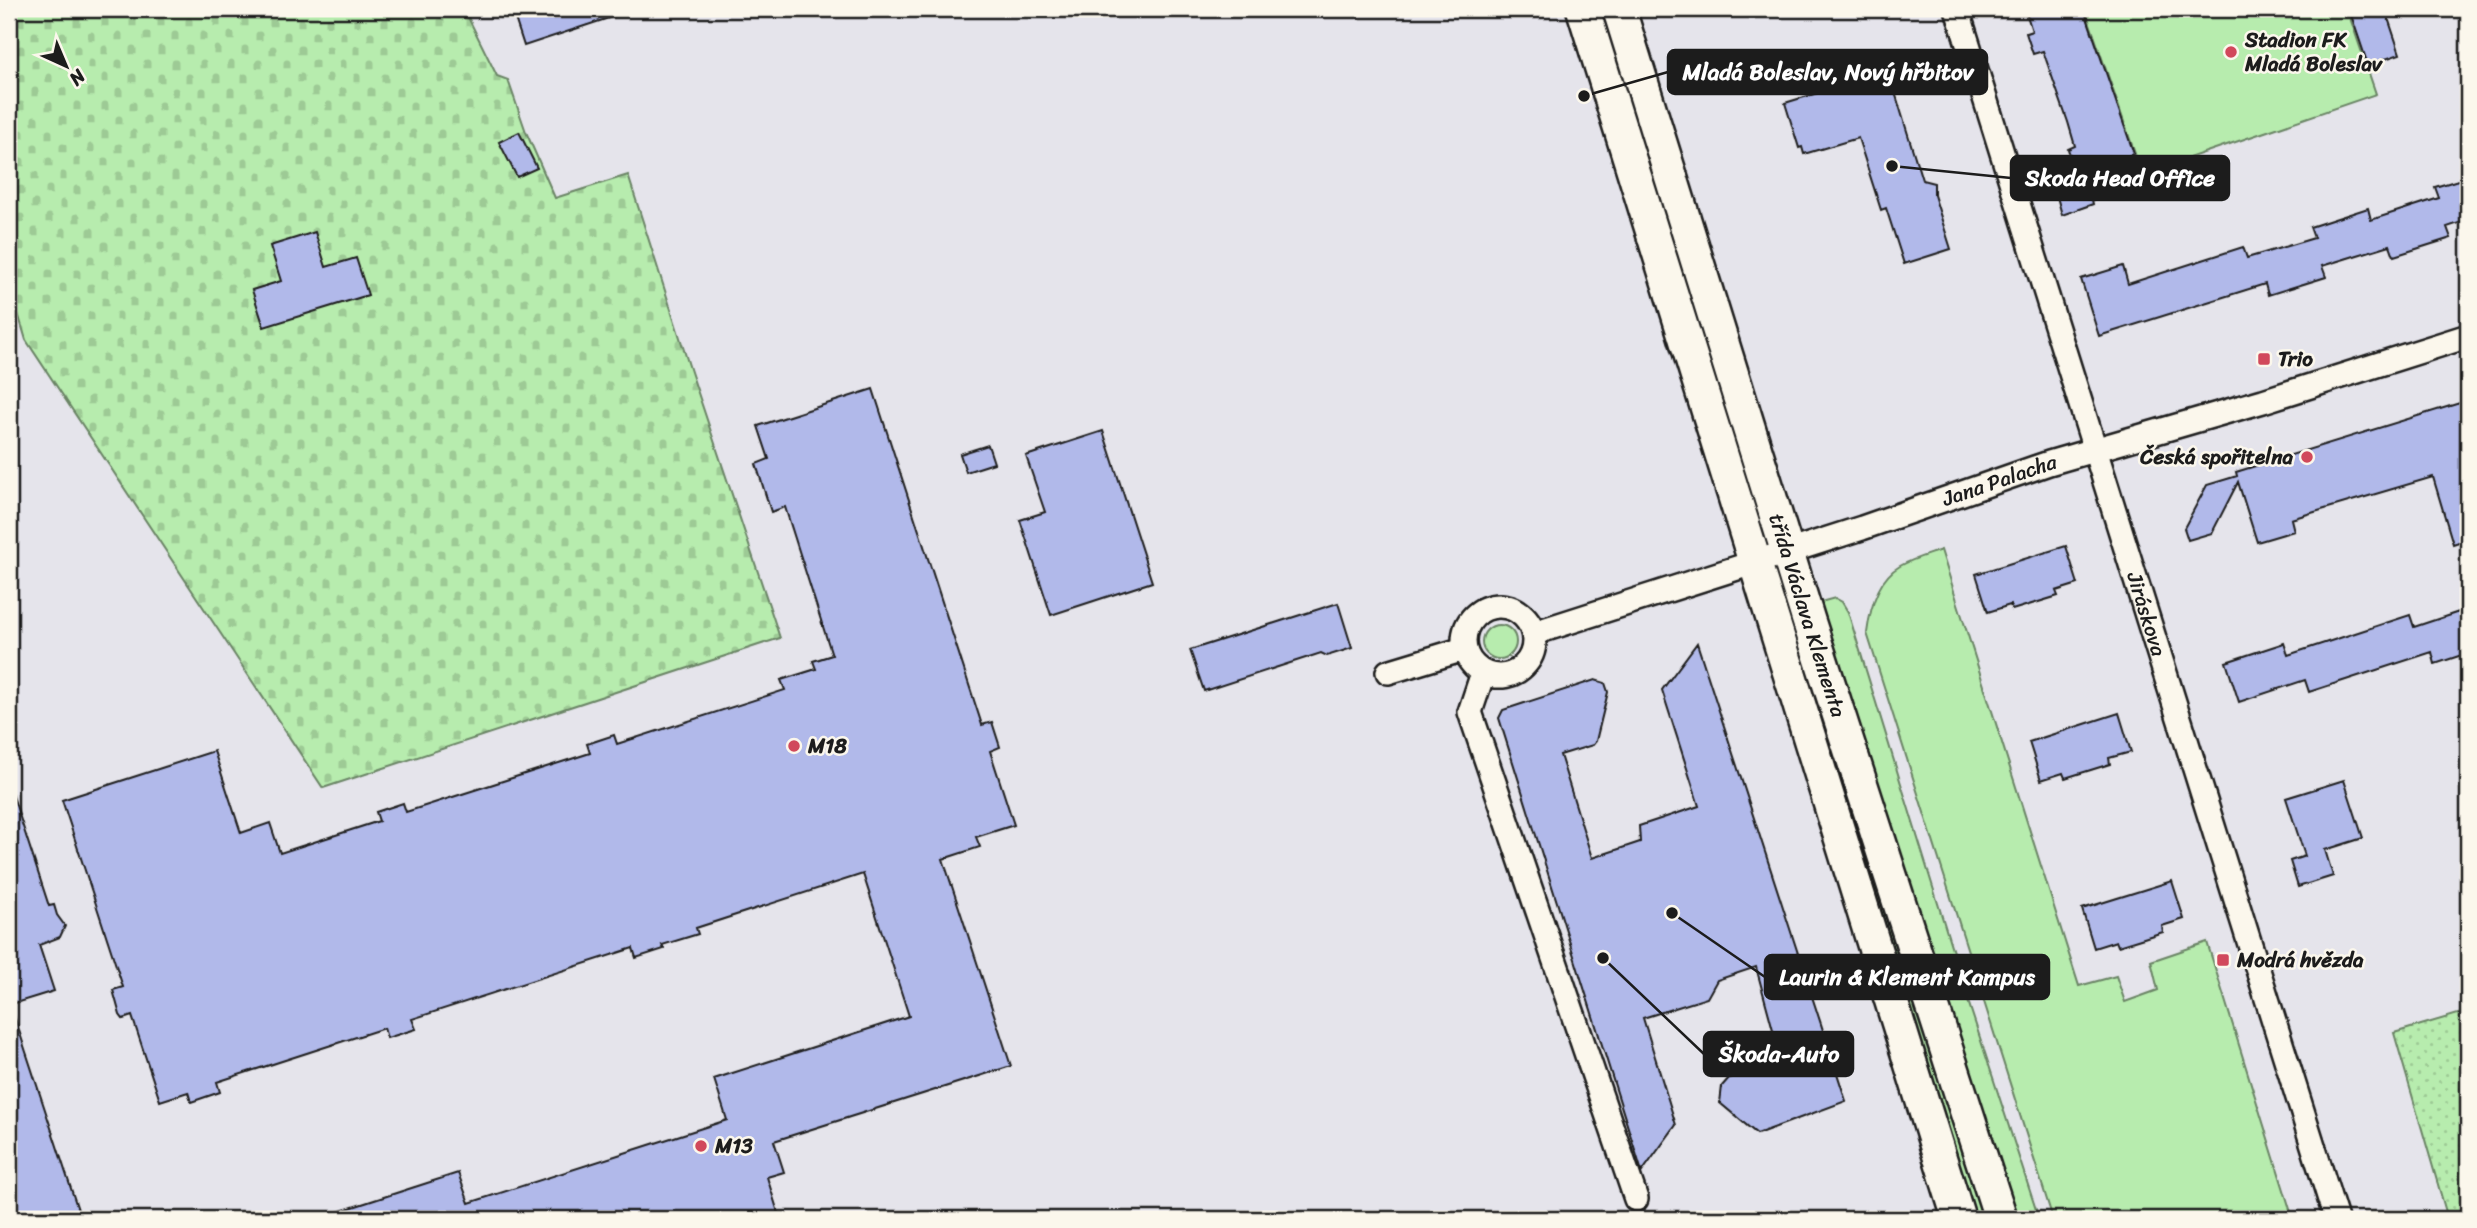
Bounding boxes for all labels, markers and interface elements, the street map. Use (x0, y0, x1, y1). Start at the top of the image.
place label: Stadion FK Mladá Boleslav (2244, 21, 2383, 83)
north arrow (32, 32, 102, 102)
marker: Stadion FK Mladá Boleslav (2223, 44, 2239, 60)
callout: Mladá Boleslav, Nový hřbitov (1668, 50, 1987, 94)
text: Mladá Boleslav, Nový hřbitov (1682, 52, 1975, 93)
text: N (61, 61, 94, 95)
callout: Skoda Head Office (2011, 156, 2229, 200)
text: Skoda Head Office (2024, 158, 2215, 199)
place label: Trio (2278, 340, 2313, 378)
marker: Trio (2256, 351, 2272, 367)
place label: Česká spořitelna (2139, 438, 2293, 476)
street label: Jana Palacha (1936, 443, 2062, 518)
marker: Česká spořitelna (2299, 449, 2315, 465)
street label: třída Václava Klementa (1757, 509, 1858, 723)
street label: Jiráskova (2115, 566, 2178, 661)
place label: M18 (807, 727, 847, 765)
marker: M18 (786, 738, 802, 754)
place label: Modrá hvězda (2236, 941, 2364, 979)
marker: Modrá hvězda (2215, 952, 2231, 968)
callout: Laurin & Klement Kampus (1765, 955, 2049, 999)
text: Laurin & Klement Kampus (1779, 957, 2035, 998)
callout: Škoda-Auto (1704, 1032, 1853, 1076)
text: Škoda-Auto (1717, 1034, 1840, 1075)
place label: M13 (714, 1127, 753, 1165)
marker: M13 (693, 1138, 709, 1154)

